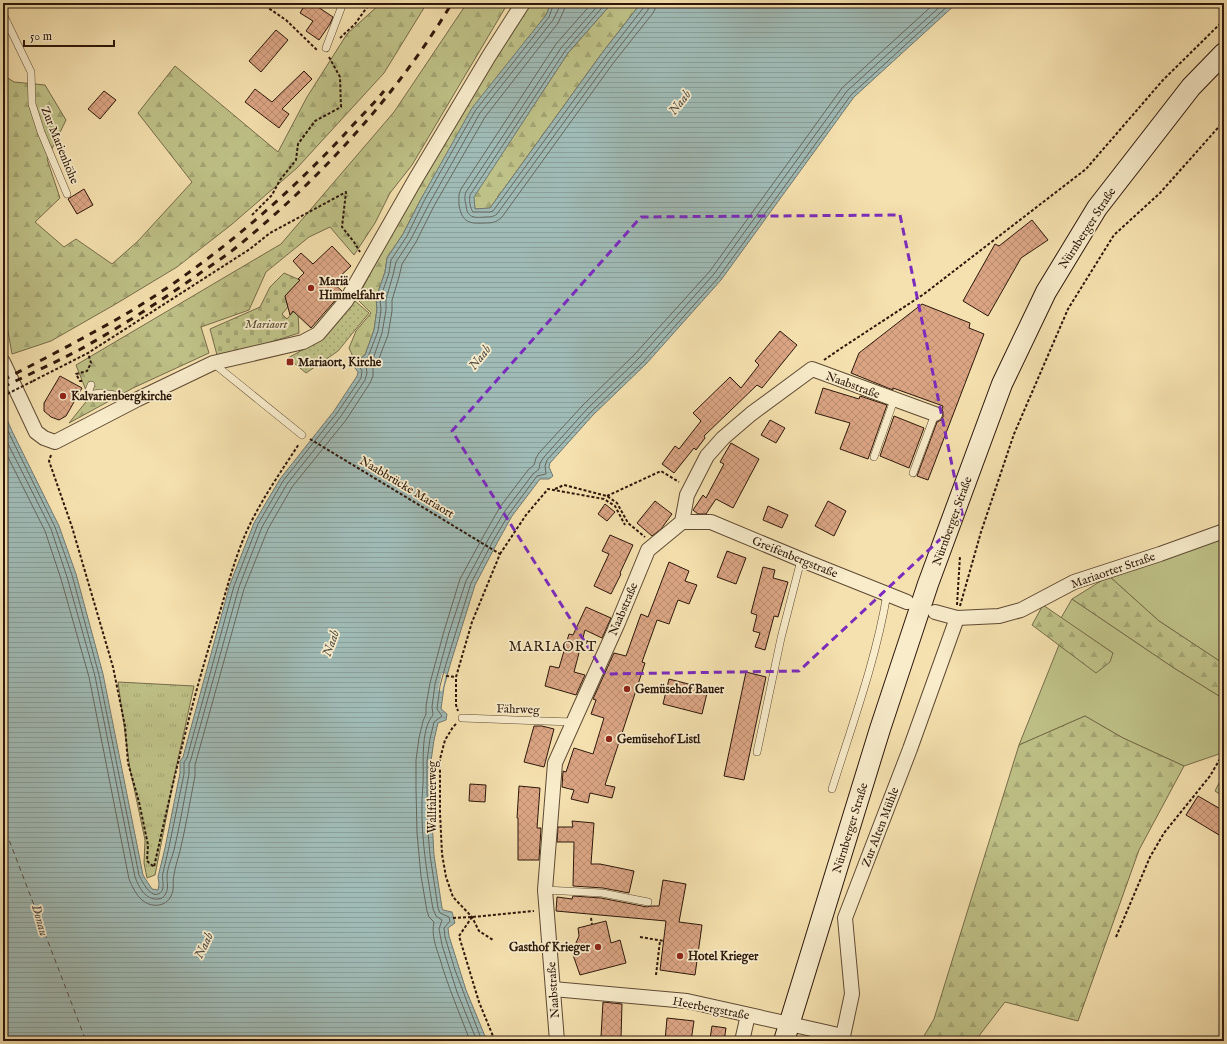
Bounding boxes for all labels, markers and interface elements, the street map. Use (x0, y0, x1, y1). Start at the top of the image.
scale bar (24, 22, 114, 48)
text: 50 m (30, 29, 52, 44)
water label: Naab (665, 87, 695, 119)
street label: Zur Marienhöhe (37, 104, 82, 187)
street label: Nürnberger Straße (1056, 184, 1120, 272)
place label: Mariä Himmelfahrt (319, 274, 385, 303)
marker: Mariä Himmelfahrt (306, 283, 316, 293)
park label: Mariaort (245, 317, 288, 332)
water label: Naab (465, 342, 495, 374)
place label: Mariaort, Kirche (298, 355, 382, 370)
marker: Mariaort, Kirche (285, 357, 295, 367)
street label: Naabstraße (824, 369, 882, 402)
place label: Kalvarienbergkirche (71, 389, 172, 405)
marker: Kalvarienbergkirche (58, 391, 68, 401)
street label: Naabbrücke Mariaort (357, 453, 457, 522)
street label: Nürnberger Straße (929, 474, 976, 568)
street label: Greifenbergstraße (750, 533, 840, 582)
street label: Mariaorter Straße (1069, 549, 1158, 592)
street label: Naabstraße (606, 580, 642, 638)
water label: Naab (319, 628, 344, 659)
district label: MARIAORT (509, 638, 597, 656)
place label: Gemüsehof Bauer (635, 682, 725, 697)
marker: Gemüsehof Bauer (622, 684, 632, 694)
street label: Fährweg (496, 701, 540, 718)
place label: Gemüsehof Listl (617, 732, 701, 747)
marker: Gemüsehof Listl (604, 734, 614, 744)
street label: Wallfahrerweg (425, 760, 440, 833)
street label: Nürnberger Straße (830, 781, 872, 875)
street label: Zur Alten Mühle (858, 785, 903, 869)
water label: Donau (27, 903, 52, 938)
water label: Naab (191, 930, 218, 962)
place label: Gasthof Krieger (509, 940, 591, 956)
marker: Gasthof Krieger (593, 942, 603, 952)
place label: Hotel Krieger (688, 949, 759, 965)
marker: Hotel Krieger (675, 951, 685, 961)
street label: Naabstraße (544, 961, 563, 1019)
street label: Heerbergstraße (671, 994, 751, 1023)

